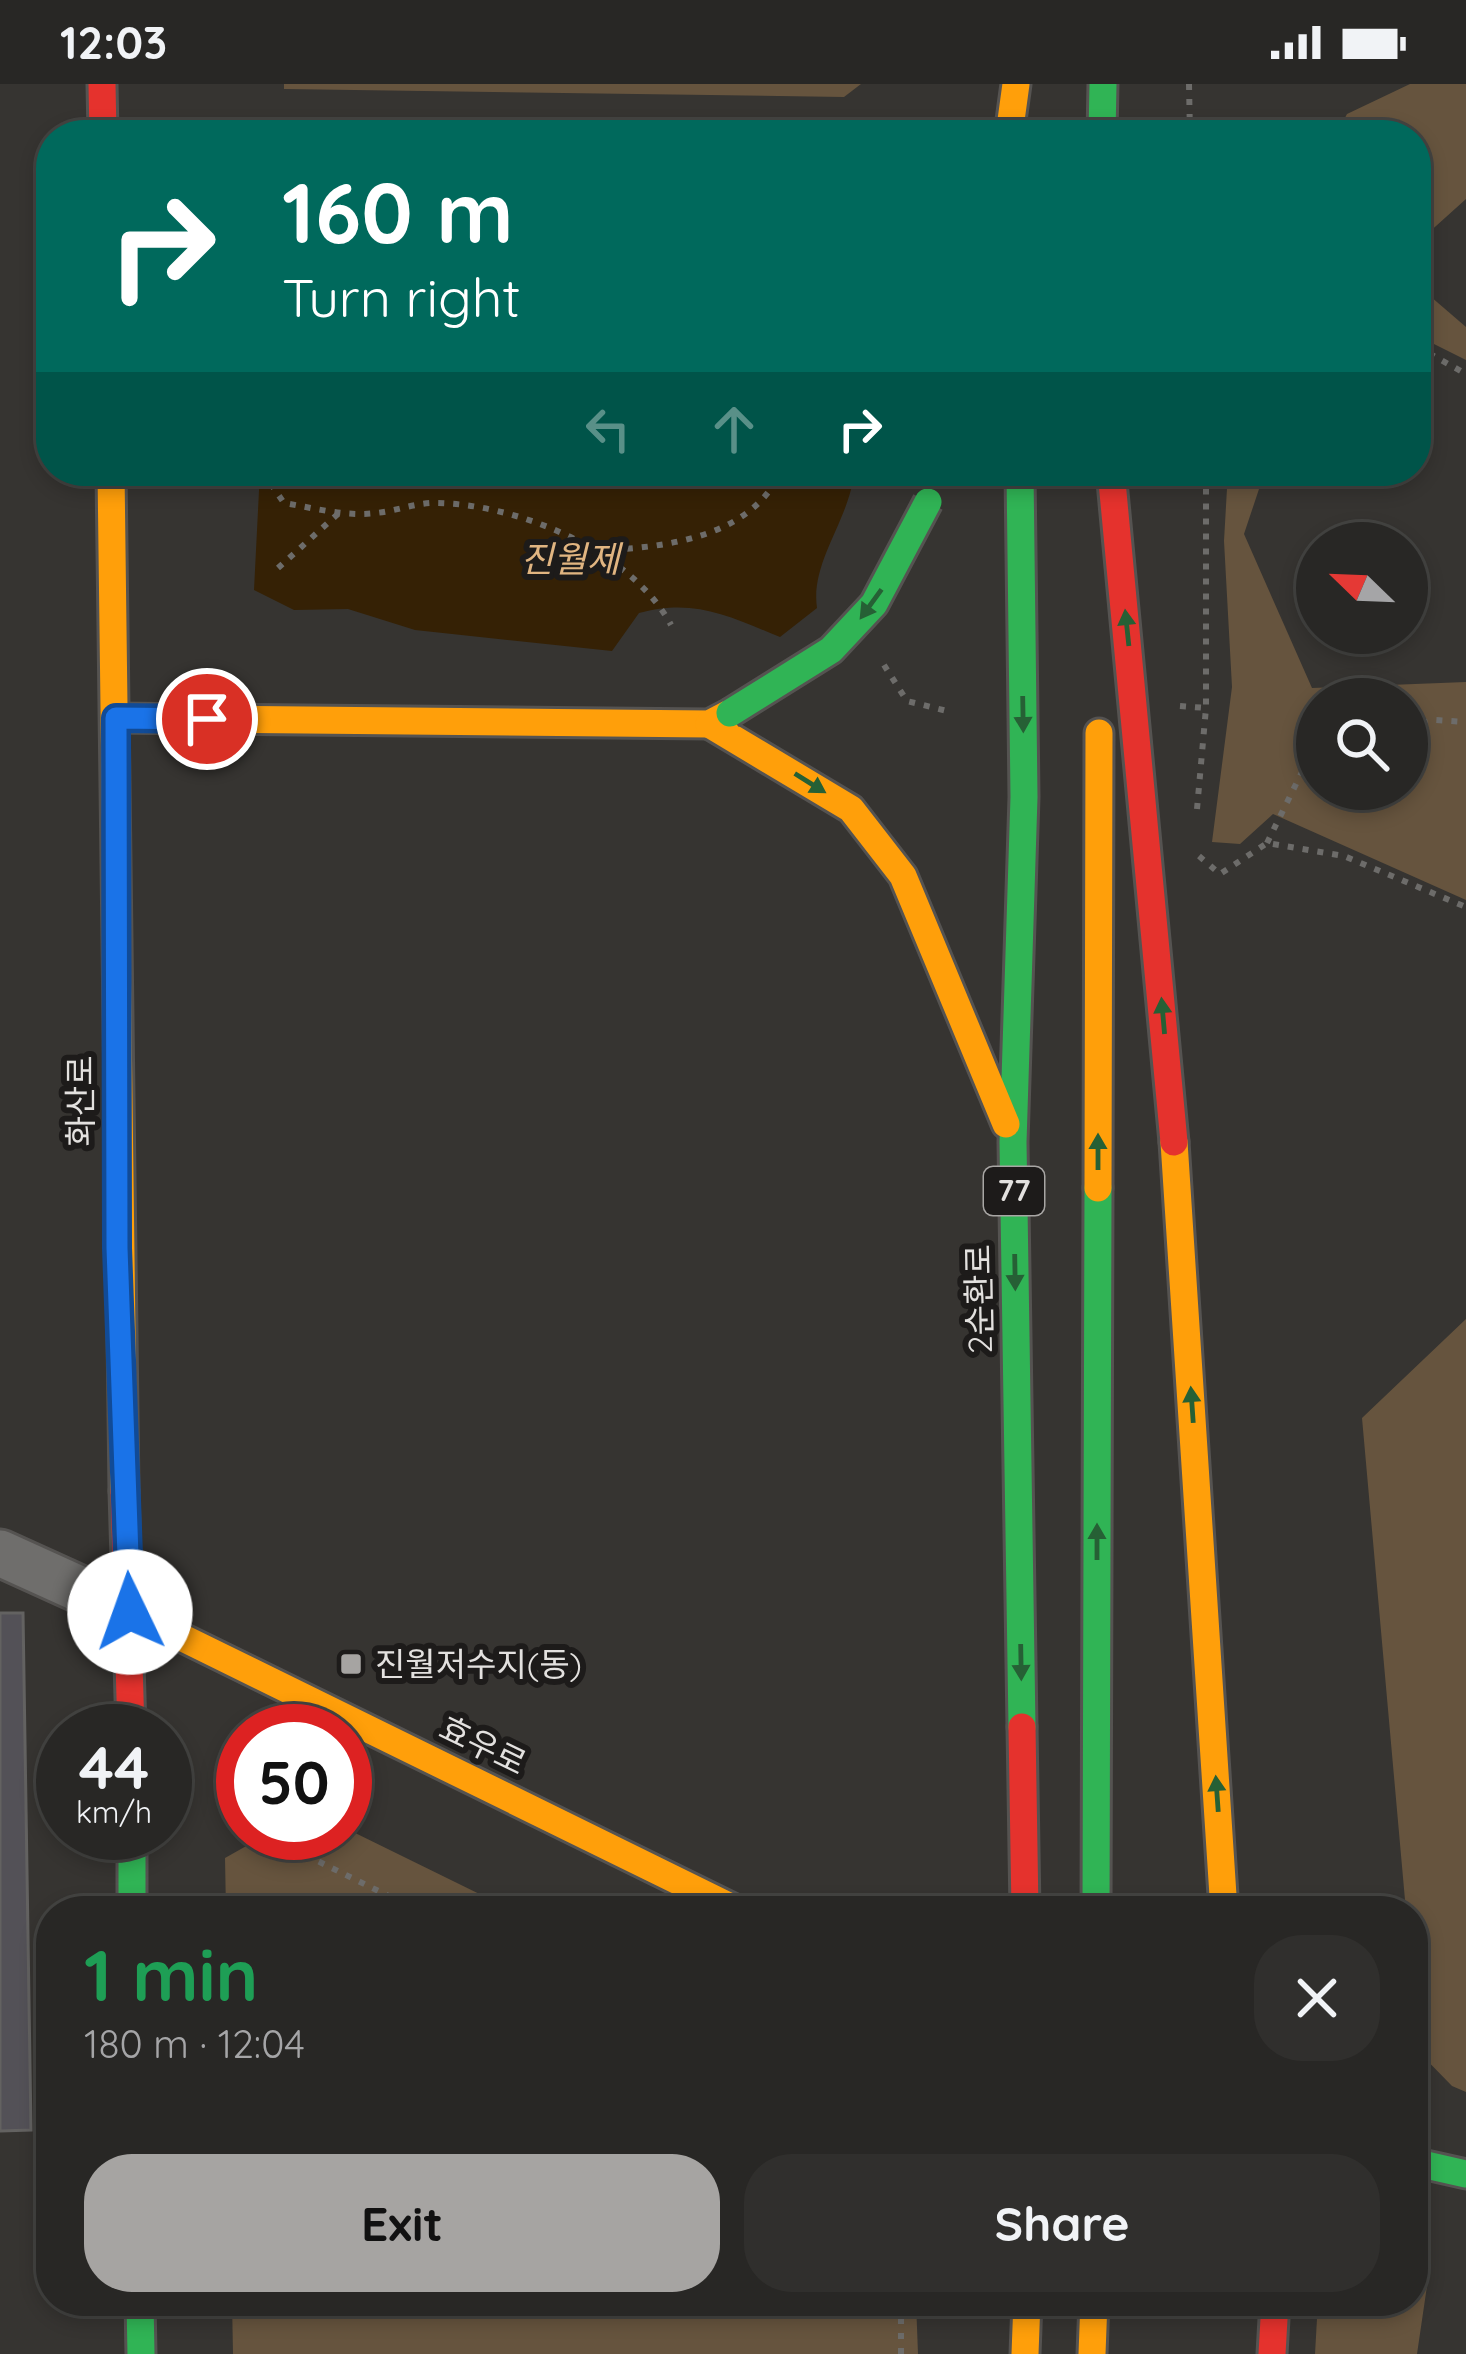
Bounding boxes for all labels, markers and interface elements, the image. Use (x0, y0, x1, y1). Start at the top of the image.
text: 12:03 (60, 14, 167, 70)
text: 160 m (282, 159, 514, 264)
icon: right (84, 168, 240, 324)
text: Turn right (282, 263, 521, 331)
icon: left (575, 396, 641, 462)
icon: ahead (701, 396, 767, 462)
icon: right (827, 396, 893, 462)
north arrow (1296, 522, 1428, 654)
map controls (1296, 522, 1428, 810)
water label: 진월제 (520, 536, 624, 581)
one-way arrow (859, 588, 883, 620)
one-way arrow (1117, 609, 1136, 646)
pin (156, 668, 258, 770)
button: search (1296, 678, 1428, 810)
icon: arrive (174, 686, 240, 752)
one-way arrow (1013, 696, 1032, 734)
one-way arrow (793, 772, 827, 793)
one-way arrow (1153, 997, 1172, 1034)
street label: 화산로 (59, 1055, 100, 1147)
one-way arrow (1088, 1132, 1108, 1170)
road number: 77 (984, 1167, 1044, 1215)
street label: 2순환로 (957, 1244, 1000, 1354)
one-way arrow (1005, 1254, 1025, 1292)
one-way arrow (1183, 1386, 1202, 1423)
one-way arrow (1087, 1522, 1107, 1560)
position arrow (67, 1549, 193, 1675)
place label: 진월저수지(동) (375, 1643, 582, 1684)
one-way arrow (1011, 1644, 1031, 1682)
marker: 진월저수지(동) (338, 1651, 364, 1677)
speed limit sign: 50 (216, 1704, 372, 1860)
street label: 효우로 (433, 1706, 533, 1783)
text: 44 (79, 1729, 149, 1804)
one-way arrow (1207, 1774, 1226, 1812)
text: km/h (76, 1793, 152, 1831)
text: 1 min (84, 1929, 258, 2019)
button: close (1254, 1935, 1380, 2061)
text: 180 m · 12:04 (84, 2019, 305, 2068)
button: Exit (84, 2154, 720, 2292)
button: Share (744, 2154, 1380, 2292)

